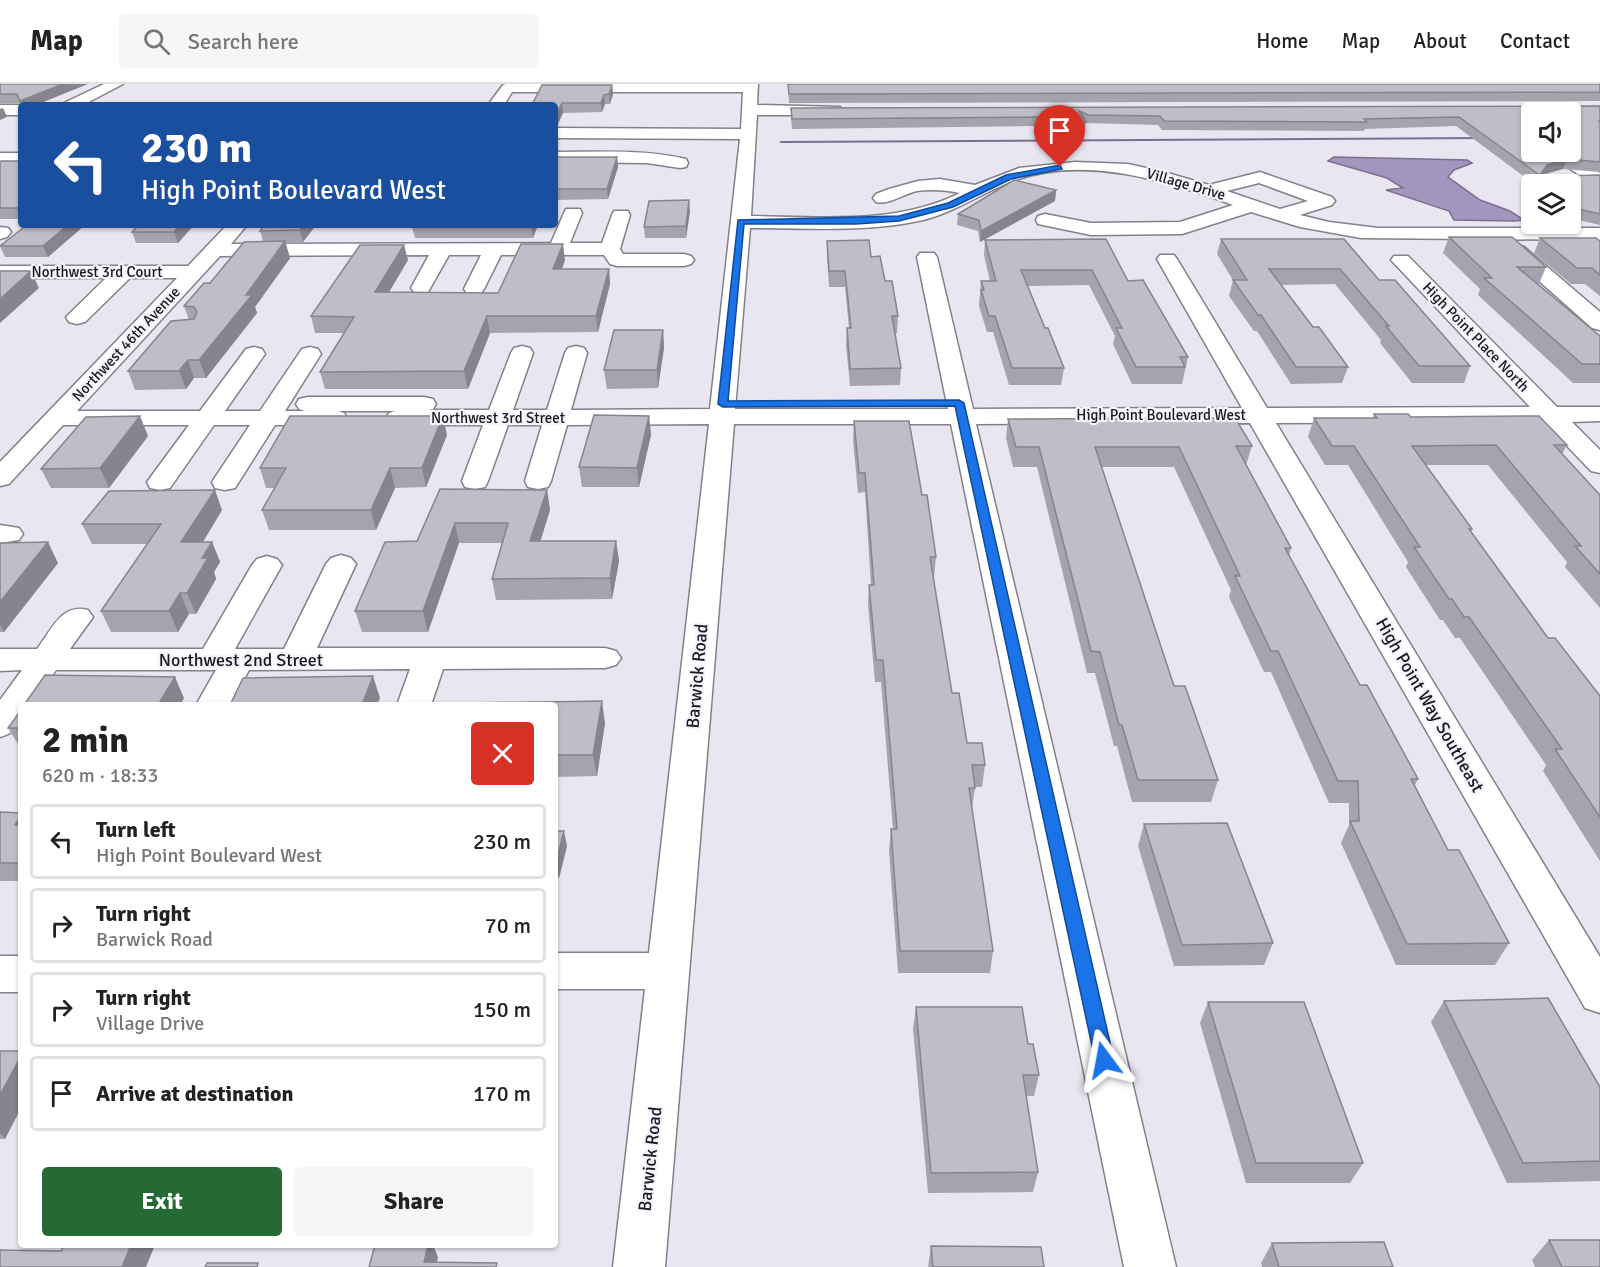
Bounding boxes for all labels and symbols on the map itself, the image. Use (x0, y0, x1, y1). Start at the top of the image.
pin (1034, 105, 1085, 167)
street label: Village Drive (1144, 164, 1228, 204)
street label: Northwest 3rd Court (31, 263, 163, 281)
street label: High Point Place North (1419, 278, 1533, 396)
street label: Northwest 46th Avenue (68, 283, 184, 405)
street label: High Point Boulevard West (1076, 406, 1246, 424)
street label: Northwest 3rd Street (431, 409, 565, 427)
street label: High Point Way Southeast (1371, 614, 1489, 796)
street label: Barwick Road (681, 623, 713, 729)
street label: Northwest 2nd Street (159, 649, 323, 671)
position arrow (1072, 1028, 1136, 1092)
street label: Barwick Road (634, 1106, 666, 1212)

